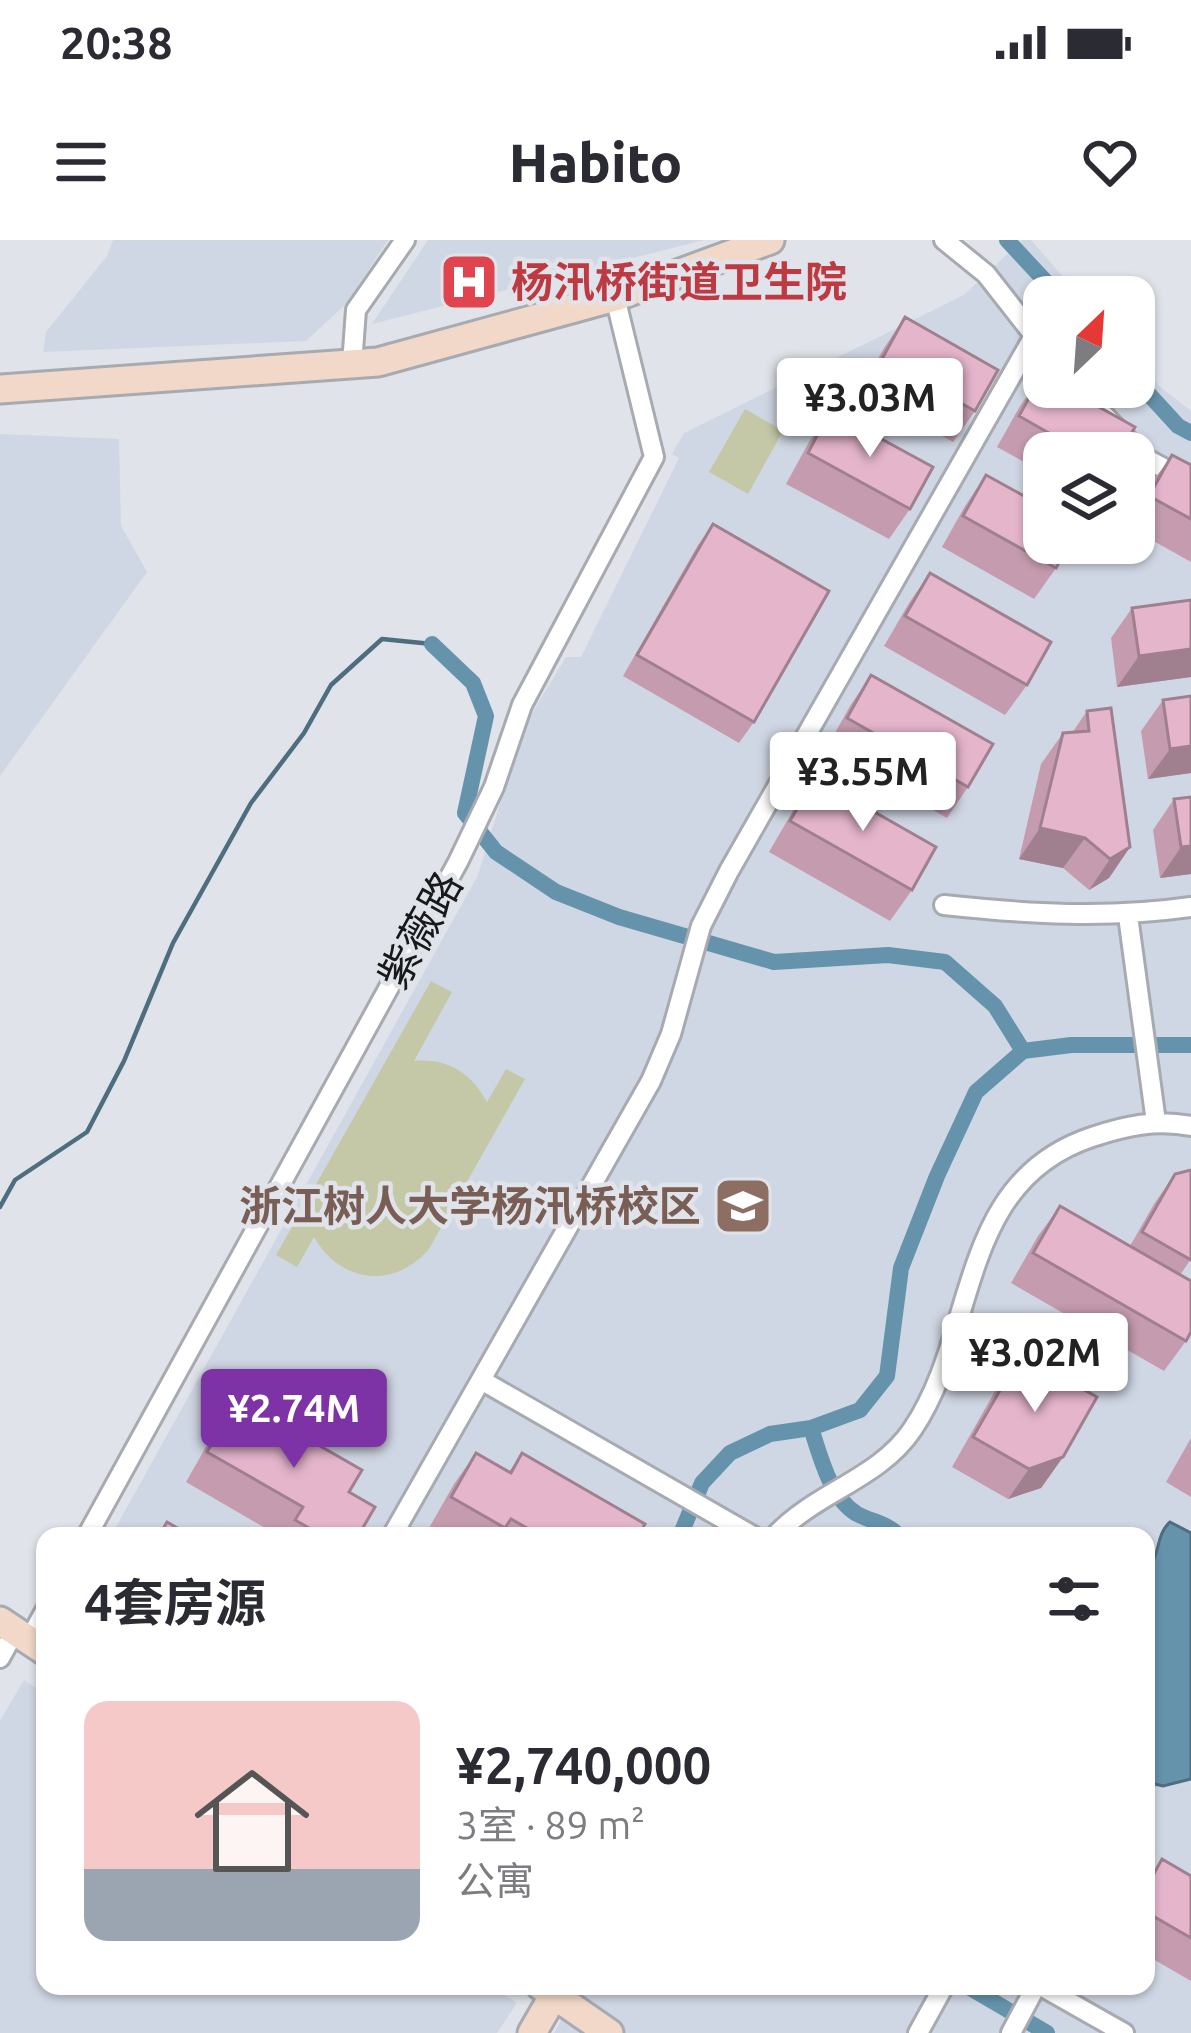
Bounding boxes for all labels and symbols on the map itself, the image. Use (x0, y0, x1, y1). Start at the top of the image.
hospital icon: 杨汛桥街道卫生院 (438, 251, 500, 313)
place label: 杨汛桥街道卫生院 (511, 258, 847, 305)
north arrow (1023, 276, 1155, 408)
pin: ¥3.03M (772, 358, 968, 460)
pin: ¥3.55M (765, 732, 961, 834)
street label: 紫薇路 (368, 863, 471, 996)
school or university icon: 浙江树人大学杨汛桥校区 (712, 1175, 774, 1237)
place label: 浙江树人大学杨汛桥校区 (239, 1182, 701, 1229)
pin: ¥3.02M (937, 1313, 1133, 1415)
pin: ¥2.74M (196, 1369, 392, 1471)

